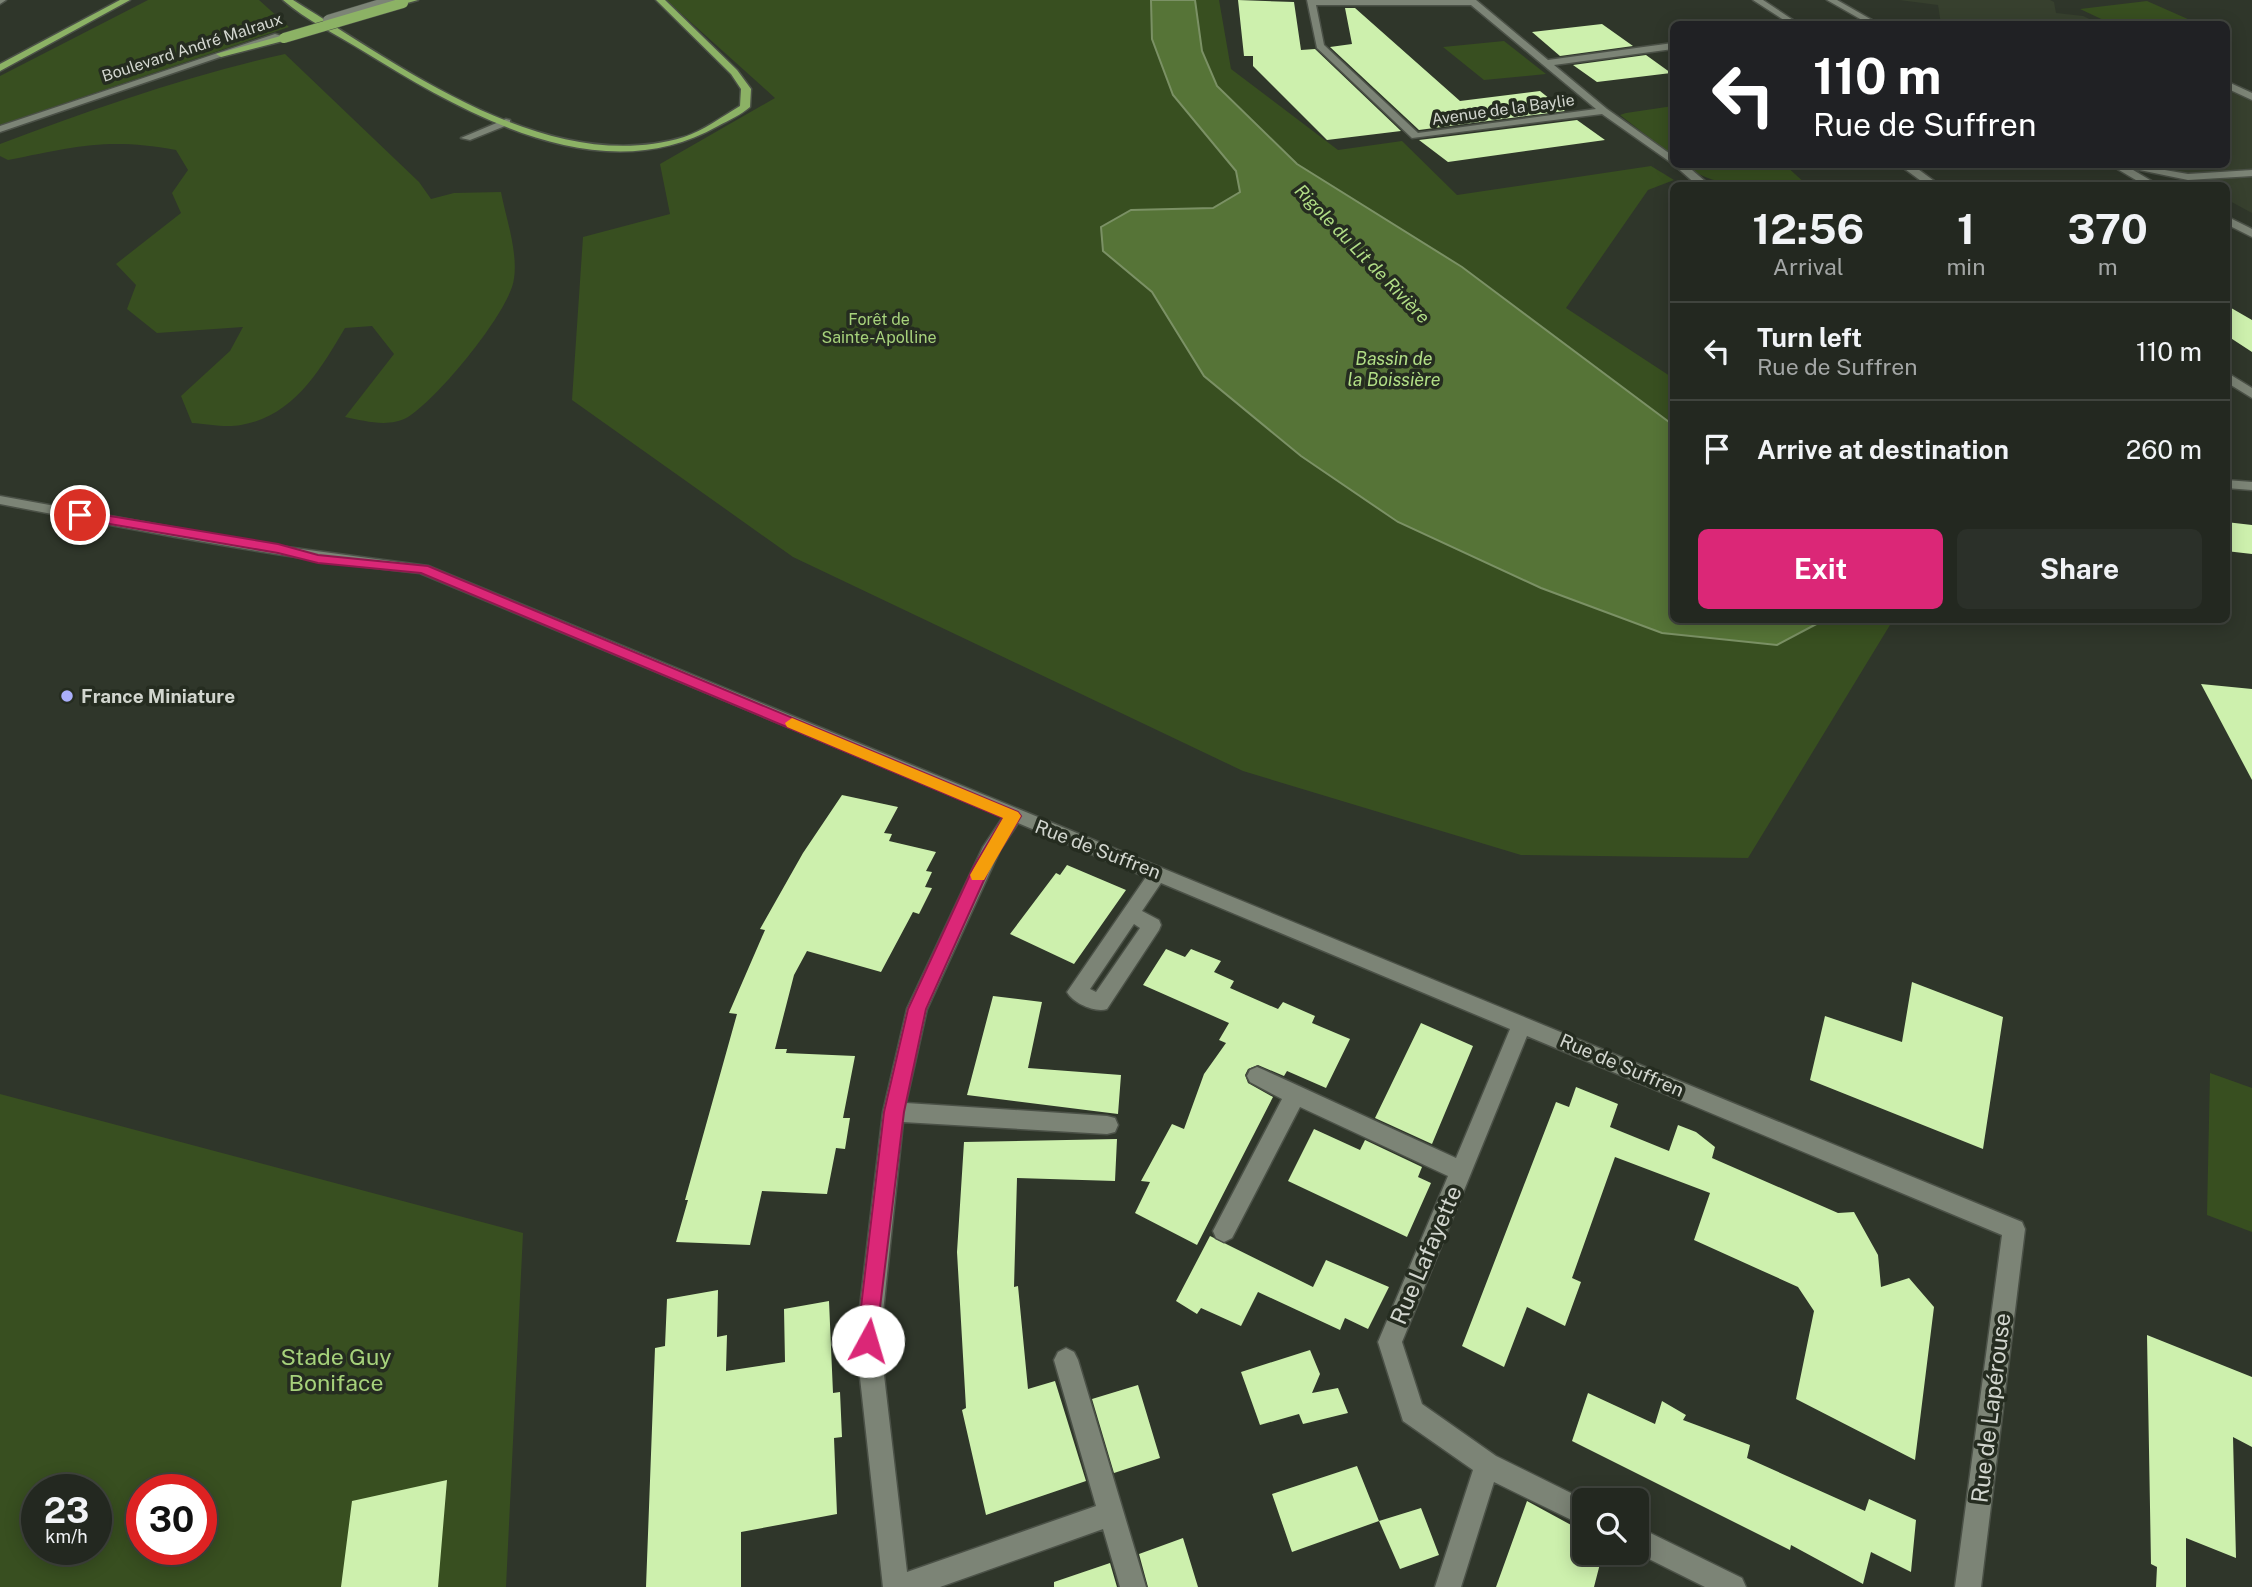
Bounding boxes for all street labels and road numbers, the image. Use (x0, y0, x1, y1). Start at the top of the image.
street label: Boulevard André Malraux (99, 9, 285, 86)
street label: Avenue de la Baylie (1430, 90, 1576, 129)
street label: Rue de Suffren (1032, 815, 1164, 883)
street label: Rue de Suffren (1557, 1029, 1687, 1101)
street label: Rue Lafayette (1384, 1181, 1467, 1328)
street label: Rue de Lapérouse (1965, 1311, 2016, 1504)

